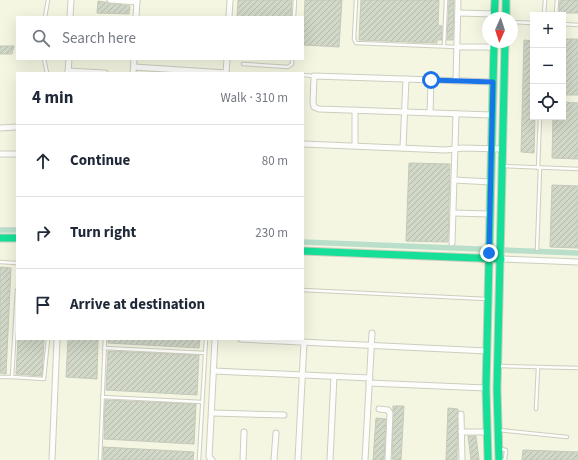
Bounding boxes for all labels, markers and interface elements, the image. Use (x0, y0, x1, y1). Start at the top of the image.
north arrow (482, 12, 518, 48)
map controls (530, 12, 566, 120)
button: + (530, 12, 566, 48)
search box (16, 16, 304, 60)
icon: search (30, 27, 52, 49)
text: Search here (62, 28, 136, 49)
button: − (530, 48, 566, 84)
route start (422, 71, 440, 89)
button: locate (530, 84, 566, 120)
text: 4 min (32, 86, 73, 110)
text: Walk · 310 m (220, 89, 288, 107)
icon: ahead (32, 150, 54, 172)
text: Continue (70, 150, 130, 171)
text: 80 m (262, 152, 288, 170)
icon: right (32, 222, 54, 244)
text: Turn right (70, 222, 136, 243)
text: 230 m (255, 224, 288, 242)
route end (480, 244, 498, 262)
icon: arrive (32, 294, 54, 316)
text: Arrive at destination (70, 294, 205, 315)

